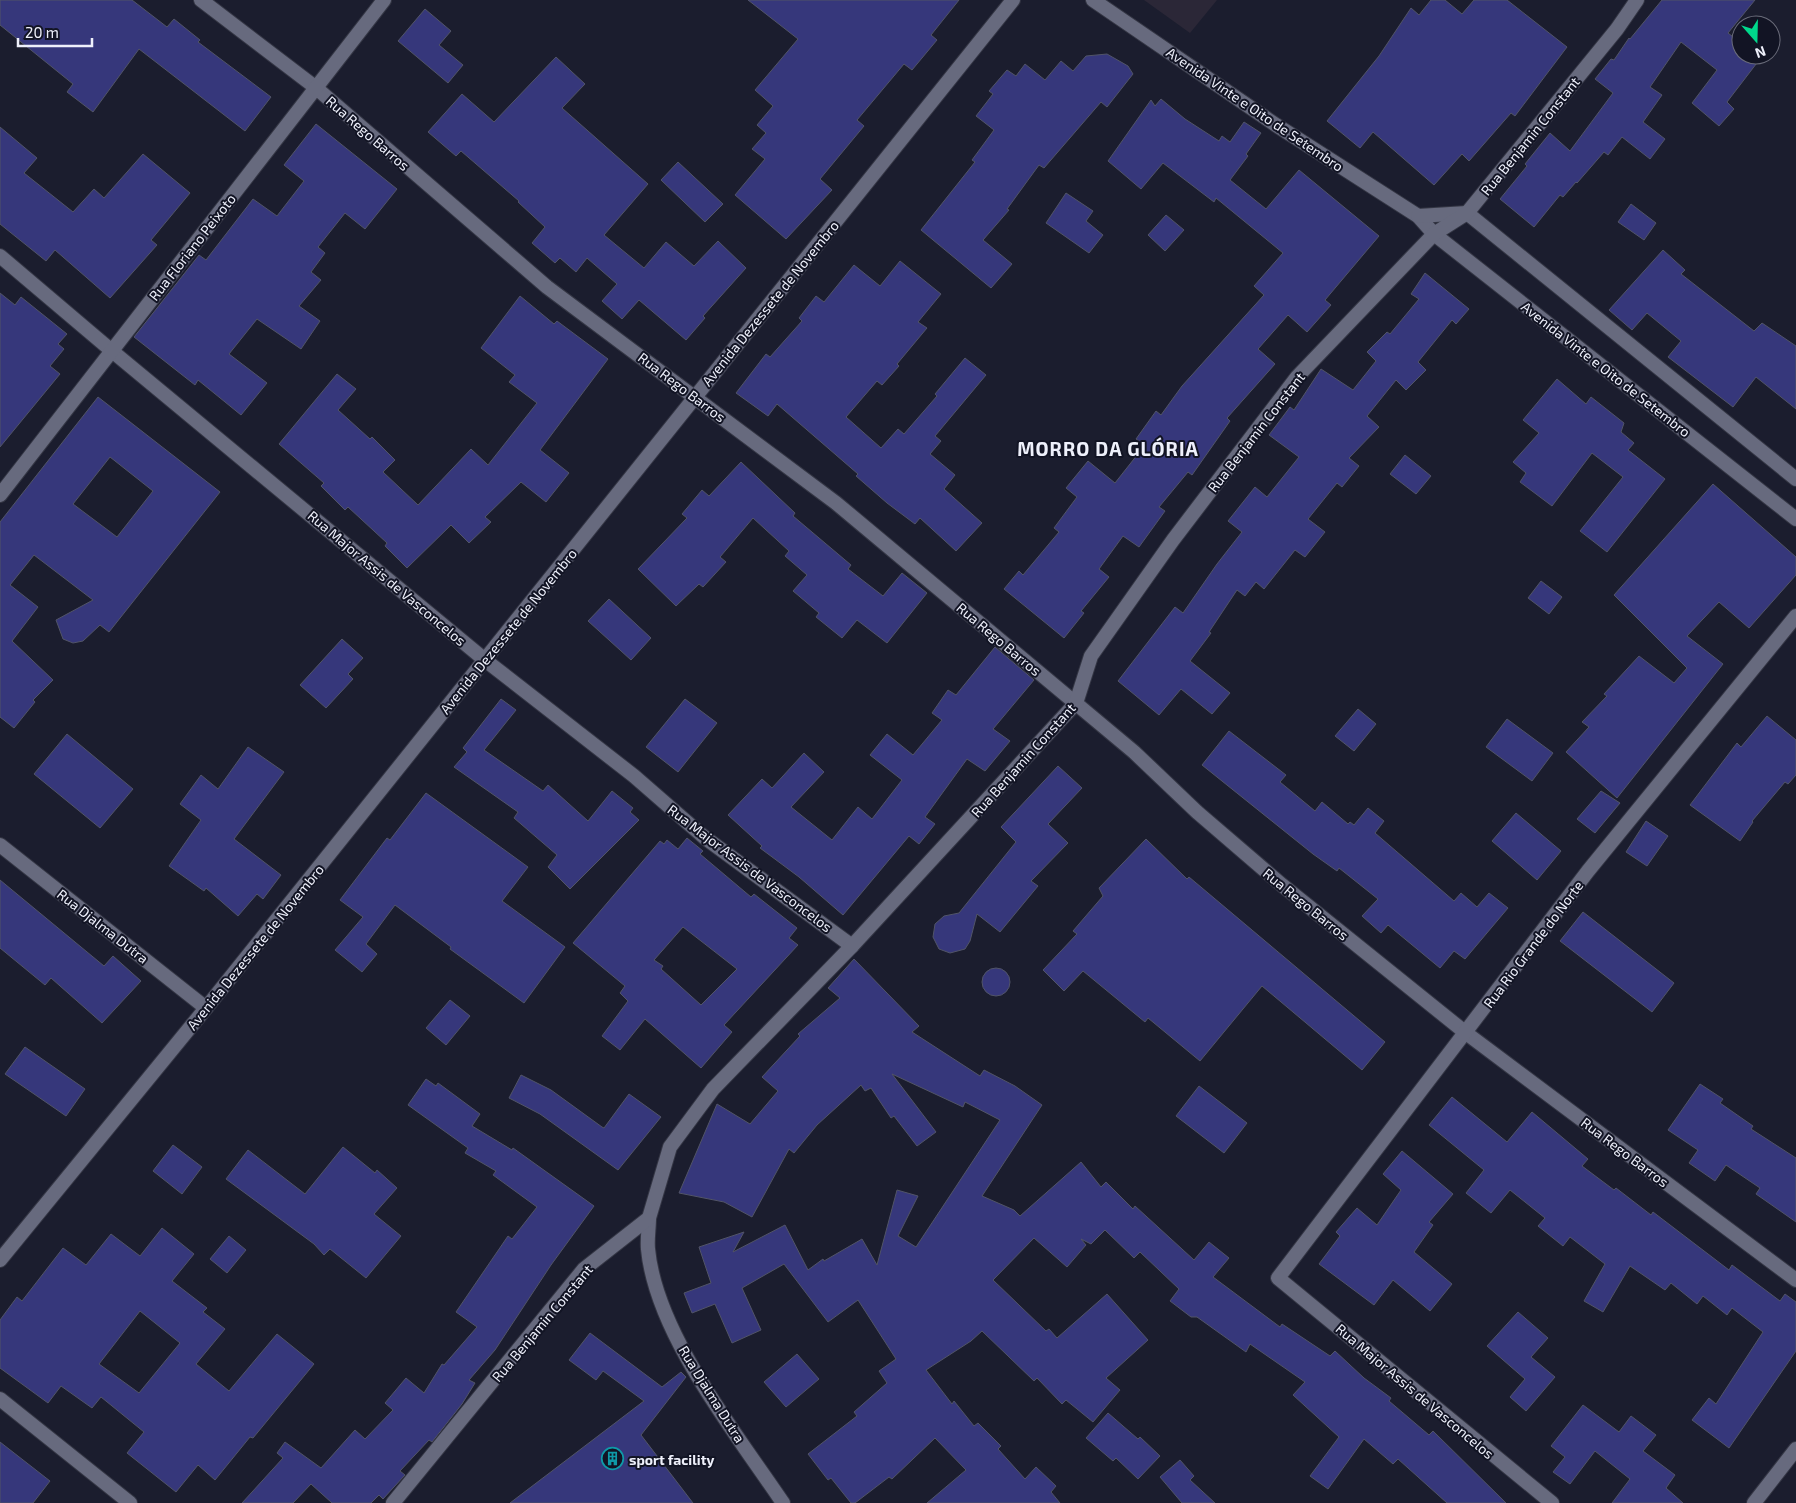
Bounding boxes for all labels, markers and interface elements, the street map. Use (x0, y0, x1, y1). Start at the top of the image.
scale bar (18, 15, 91, 47)
north arrow (1731, 15, 1781, 65)
text: 20 m (25, 23, 59, 41)
street label: Avenida Vinte e Oito de Setembro (1163, 43, 1347, 175)
text: N (1753, 43, 1768, 62)
street label: Rua Benjamin Constant (1477, 73, 1583, 199)
street label: Rua Rego Barros (323, 92, 413, 174)
street label: Rua Floriano Peixoto (145, 190, 239, 304)
street label: Avenida Dezessete de Novembro (698, 217, 842, 389)
street label: Avenida Vinte e Oito de Setembro (1518, 298, 1694, 440)
street label: Rua Rego Barros (635, 349, 729, 425)
street label: Rua Benjamin Constant (1204, 369, 1308, 495)
district label: MORRO DA GLÓRIA (1017, 437, 1199, 460)
street label: Rua Major Assis de Vasconcelos (304, 507, 470, 649)
street label: Avenida Dezessete de Novembro (436, 545, 580, 717)
street label: Rua Rego Barros (953, 599, 1045, 679)
street label: Rua Benjamin Constant (967, 699, 1079, 821)
street label: Rua Major Assis de Vasconcelos (665, 801, 835, 935)
street label: Avenida Dezessete de Novembro (183, 861, 327, 1033)
street label: Rua Rego Barros (1260, 864, 1352, 944)
street label: Rua Rio Grande do Norte (1480, 877, 1586, 1011)
street label: Rua Djalma Dutra (54, 885, 152, 967)
street label: Rua Rego Barros (1578, 1114, 1672, 1190)
street label: Rua Benjamin Constant (488, 1261, 596, 1385)
street label: Rua Major Assis de Vasconcelos (1332, 1320, 1498, 1462)
street label: Rua Djalma Dutra (675, 1342, 749, 1446)
building icon: sport facility (601, 1447, 625, 1471)
place label: sport facility (629, 1451, 714, 1468)

